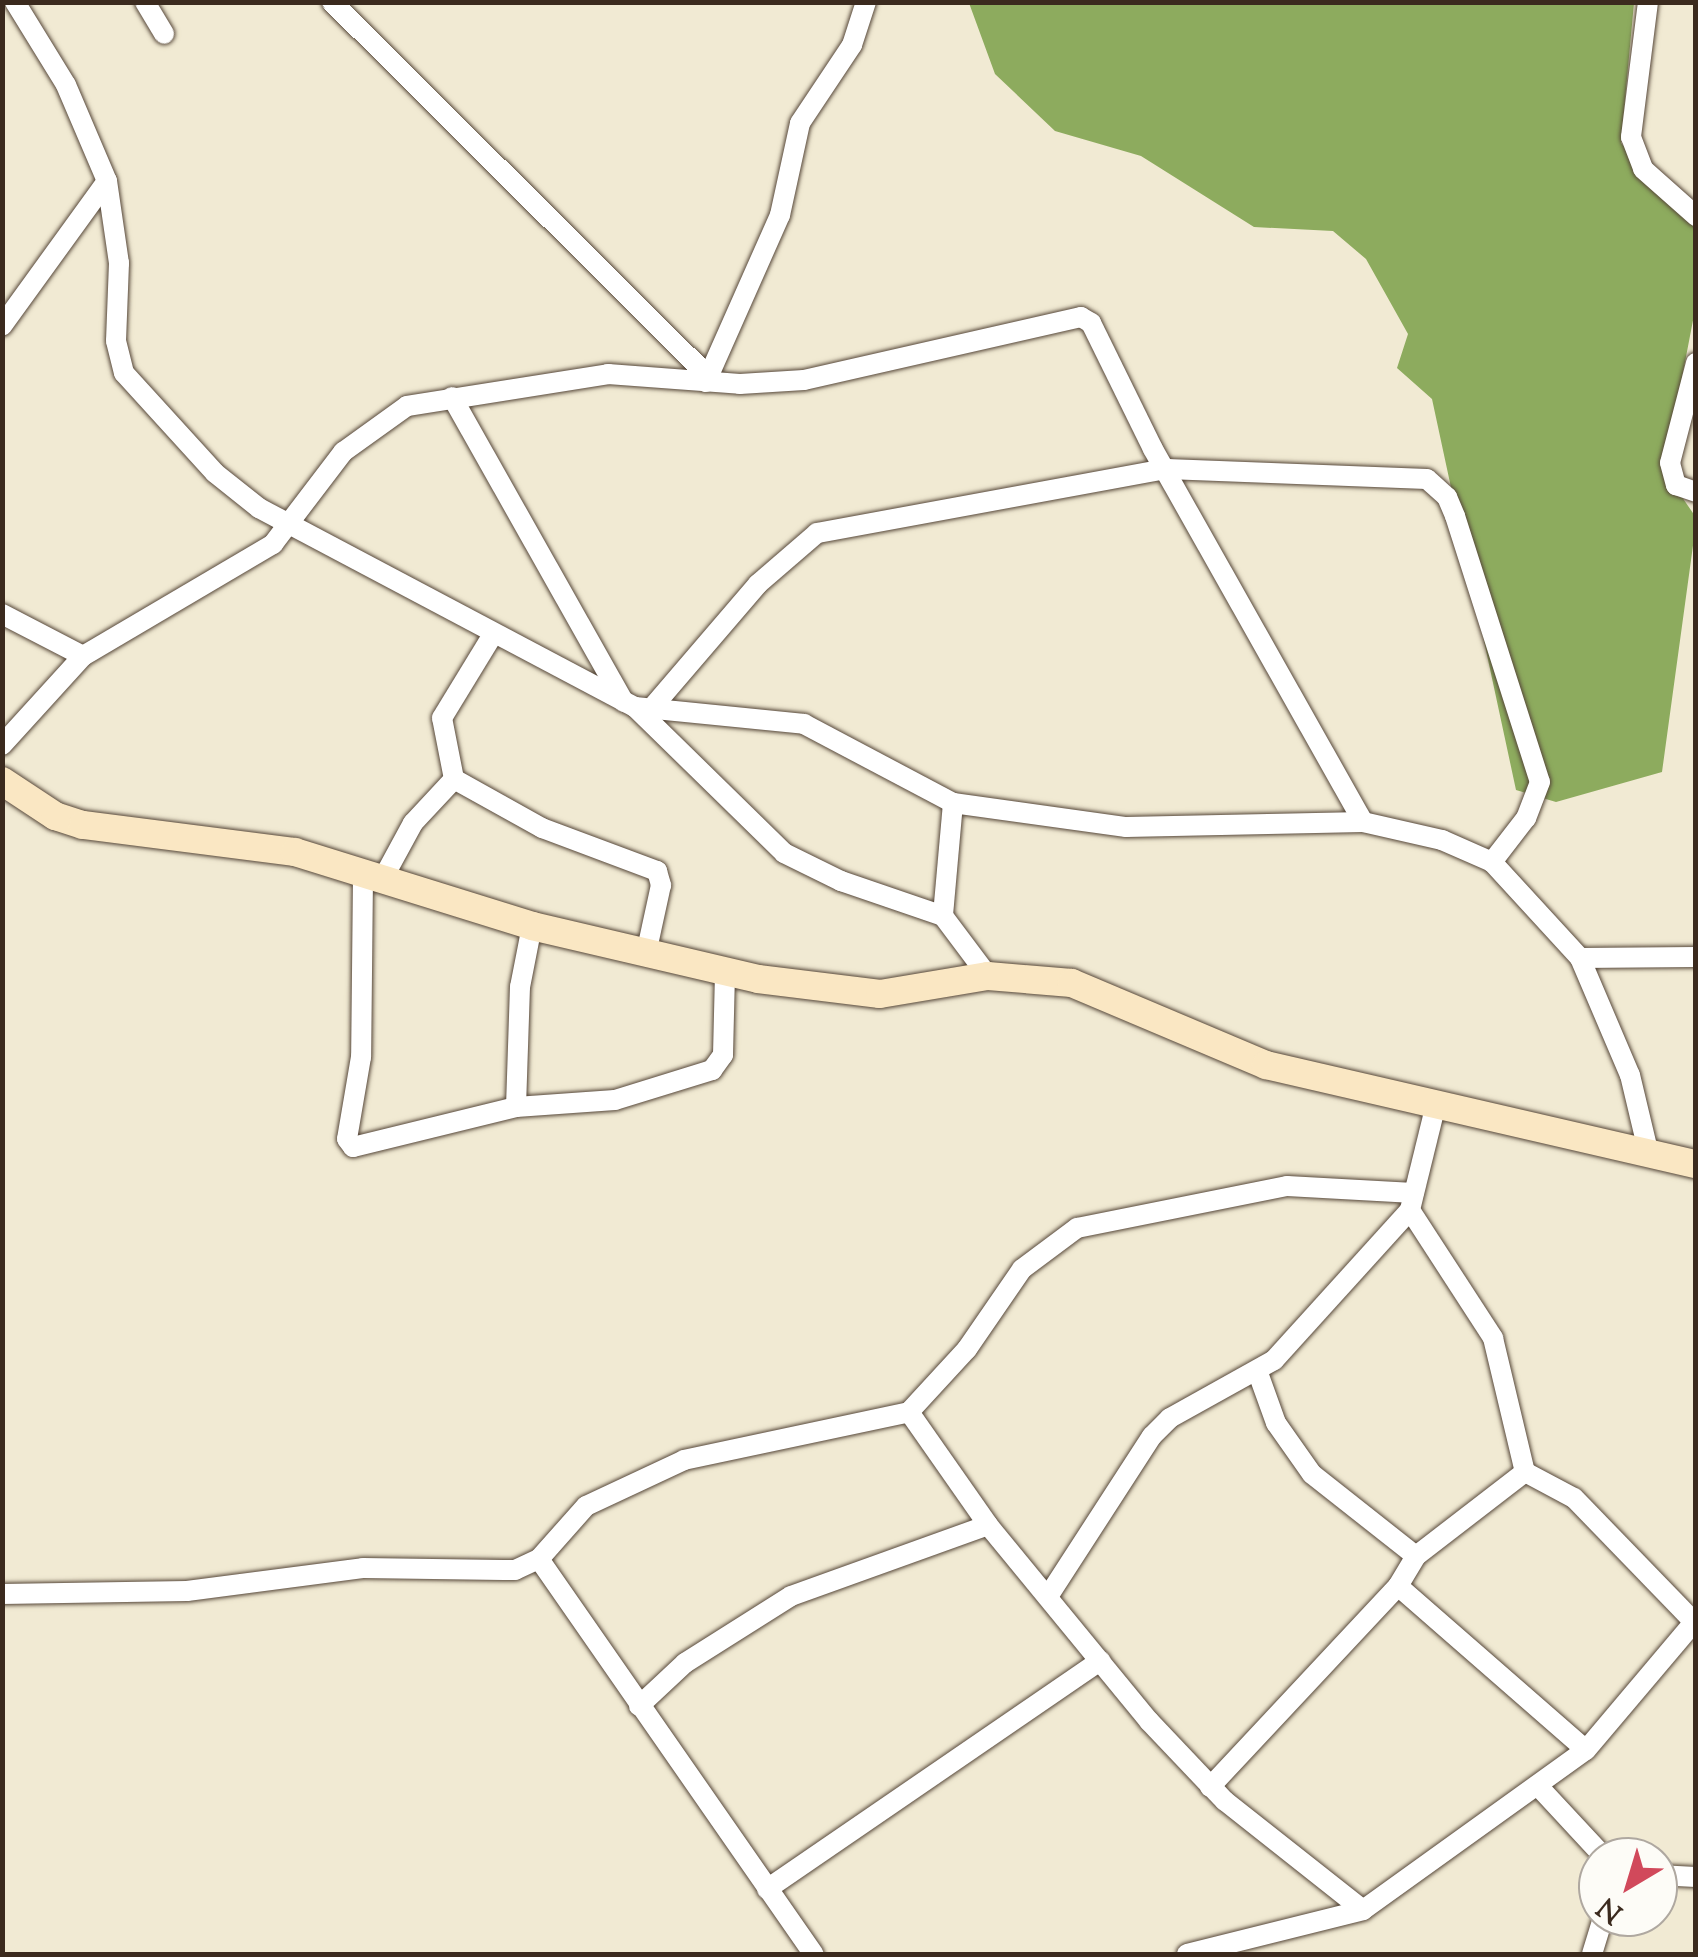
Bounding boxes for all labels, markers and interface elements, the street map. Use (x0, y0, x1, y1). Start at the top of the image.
north arrow (1578, 1837, 1678, 1937)
text: N (1590, 1886, 1632, 1932)

